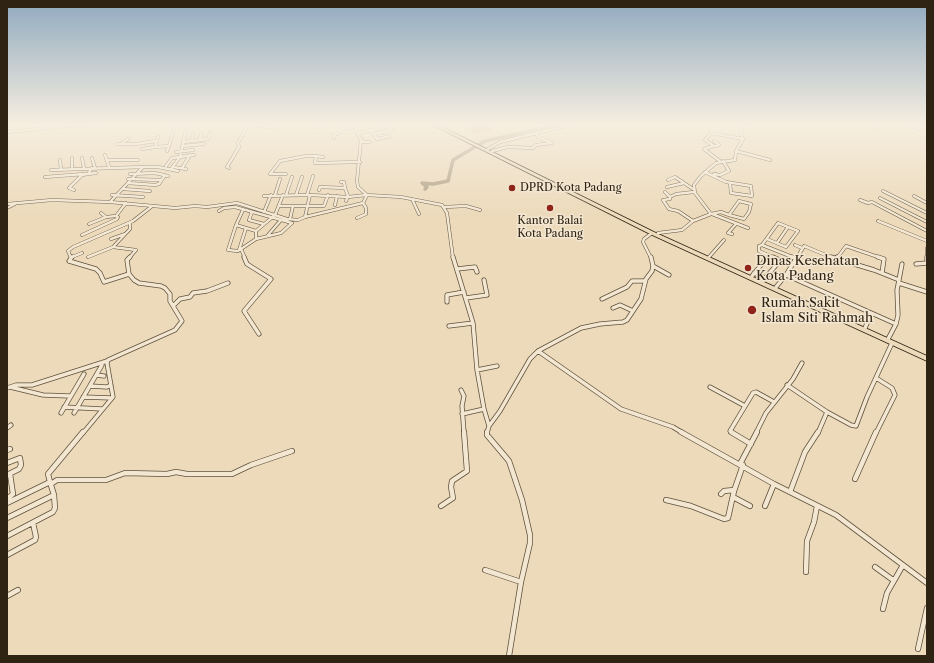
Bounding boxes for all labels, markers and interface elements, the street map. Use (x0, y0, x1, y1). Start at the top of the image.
place label: DPRD Kota Padang (520, 181, 622, 195)
marker: DPRD Kota Padang (507, 183, 517, 193)
marker: Kantor Balai Kota Padang (545, 203, 555, 213)
place label: Kantor Balai Kota Padang (517, 214, 583, 240)
place label: Dinas Kesehatan Kota Padang (756, 253, 859, 284)
marker: Dinas Kesehatan Kota Padang (743, 263, 753, 273)
place label: Rumah Sakit Islam Siti Rahmah (761, 295, 873, 326)
marker: Rumah Sakit Islam Siti Rahmah (746, 304, 758, 316)

